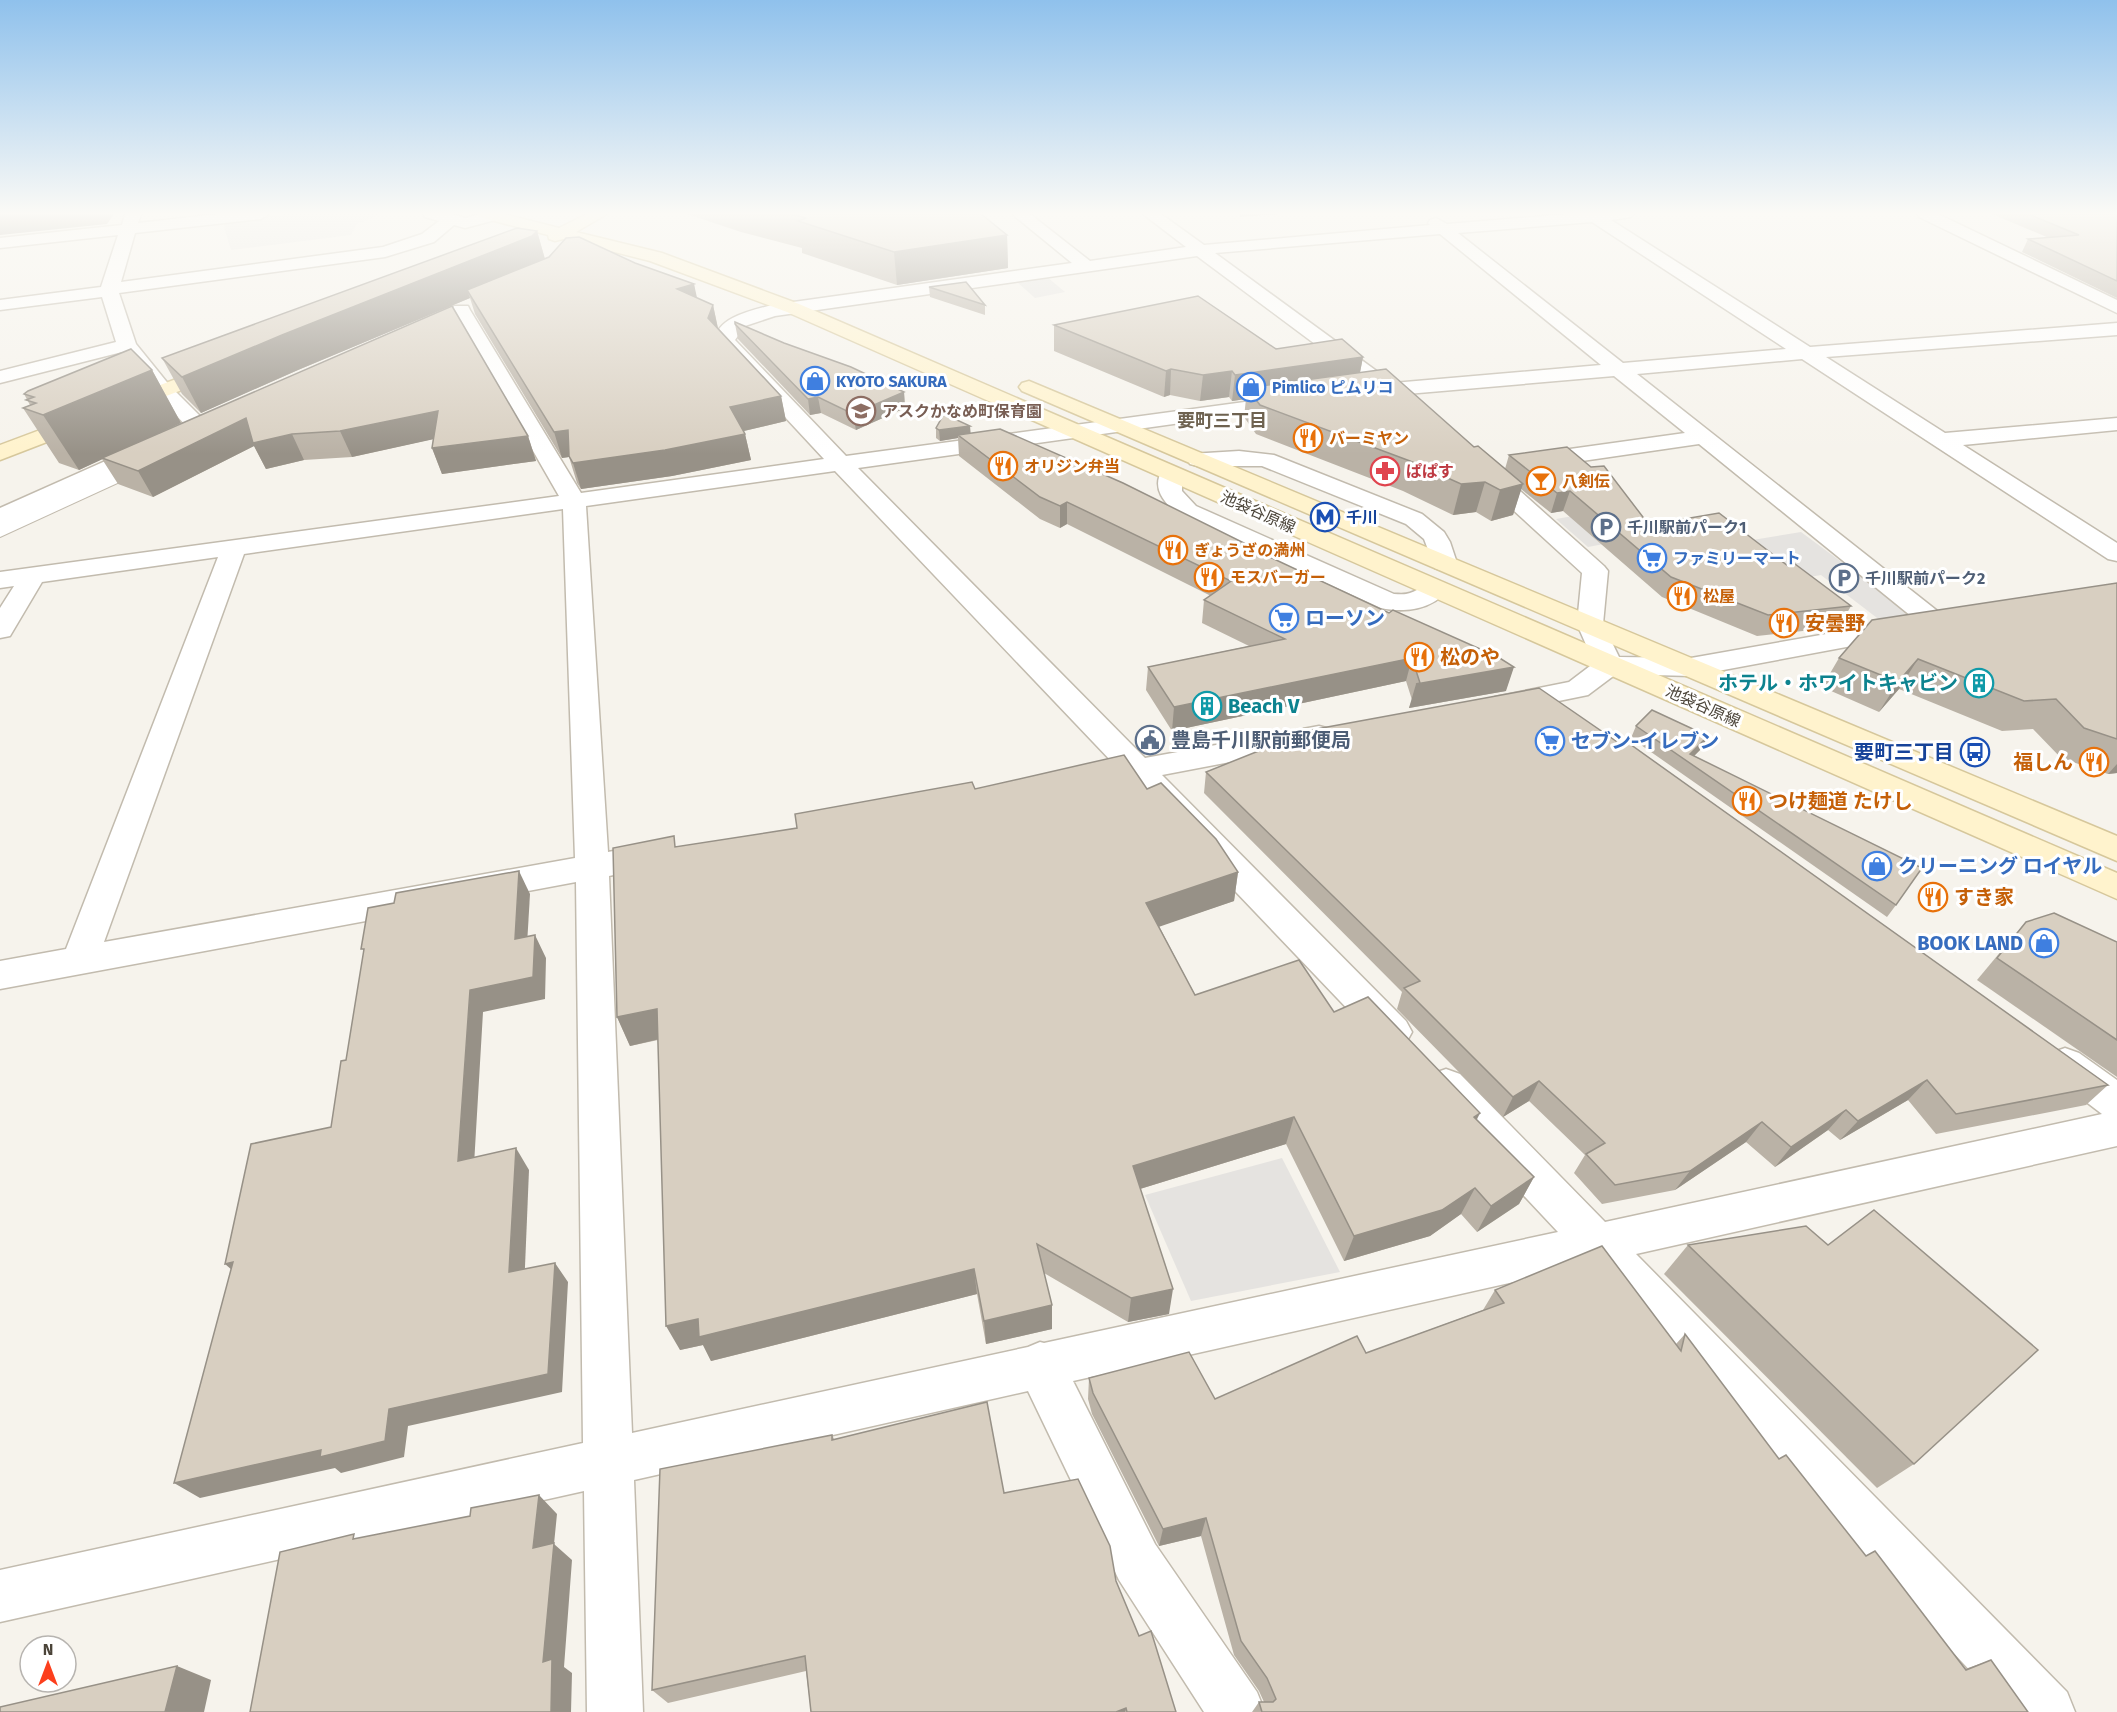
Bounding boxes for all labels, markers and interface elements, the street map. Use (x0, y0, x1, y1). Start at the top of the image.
shop icon: KYOTO SAKURA (799, 365, 831, 397)
shop icon: Pimlico ピムリコ (1235, 371, 1267, 403)
place label: KYOTO SAKURA (836, 372, 947, 391)
place label: Pimlico ピムリコ (1272, 378, 1393, 397)
school or university icon: アスクかなめ町保育園 (845, 395, 877, 427)
place label: アスクかなめ町保育園 (882, 402, 1042, 421)
district label: 要町三丁目 (1177, 410, 1267, 432)
restaurant icon: バーミヤン (1292, 422, 1324, 454)
place label: バーミヤン (1329, 429, 1409, 448)
restaurant icon: オリジン弁当 (987, 450, 1019, 482)
pharmacy icon: ぱぱす (1369, 455, 1401, 487)
place label: オリジン弁当 (1024, 457, 1120, 476)
place label: ぱぱす (1406, 462, 1454, 481)
bar icon: 八剣伝 (1525, 465, 1557, 497)
place label: 八剣伝 (1562, 472, 1610, 491)
street label: 池袋谷原線 (1218, 487, 1298, 537)
metro station icon: 千川 (1309, 501, 1341, 533)
place label: 千川 (1346, 508, 1378, 527)
parking icon: 千川駅前パーク1 (1590, 511, 1622, 543)
place label: 千川駅前パーク1 (1627, 518, 1746, 537)
restaurant icon: ぎょうざの満州 (1157, 534, 1189, 566)
place label: ぎょうざの満州 (1194, 541, 1305, 560)
supermarket icon: ファミリーマート (1636, 542, 1668, 574)
place label: ファミリーマート (1673, 549, 1801, 568)
restaurant icon: モスバーガー (1193, 561, 1225, 593)
parking icon: 千川駅前パーク2 (1828, 562, 1860, 594)
place label: モスバーガー (1230, 568, 1326, 587)
place label: 千川駅前パーク2 (1865, 569, 1985, 588)
restaurant icon: 松屋 (1666, 580, 1698, 612)
place label: 松屋 (1703, 587, 1735, 606)
supermarket icon: ローソン (1268, 602, 1300, 634)
place label: ローソン (1305, 606, 1385, 630)
restaurant icon: 安曇野 (1768, 607, 1800, 639)
place label: 安曇野 (1805, 611, 1865, 635)
restaurant icon: 松のや (1403, 641, 1435, 673)
place label: 松のや (1440, 645, 1500, 669)
building icon: ホテル・ホワイトキャビン (1963, 667, 1995, 699)
place label: ホテル・ホワイトキャビン (1718, 671, 1958, 695)
street label: 池袋谷原線 (1663, 681, 1743, 731)
building icon: Beach V (1191, 690, 1223, 722)
place label: Beach V (1228, 694, 1300, 718)
public building icon: 豊島千川駅前郵便局 (1134, 724, 1166, 756)
supermarket icon: セブン-イレブン (1534, 725, 1566, 757)
place label: 豊島千川駅前郵便局 (1171, 728, 1351, 752)
place label: セブン-イレブン (1571, 729, 1719, 753)
bus stop icon: 要町三丁目 (1959, 736, 1991, 768)
place label: 要町三丁目 (1854, 740, 1954, 764)
restaurant icon: 福しん (2078, 746, 2110, 778)
place label: 福しん (2013, 750, 2073, 774)
restaurant icon: つけ麺道 たけし (1731, 785, 1763, 817)
place label: つけ麺道 たけし (1768, 789, 1913, 813)
shop icon: クリーニング ロイヤル (1861, 850, 1893, 882)
place label: クリーニング ロイヤル (1898, 854, 2102, 878)
restaurant icon: すき家 (1917, 881, 1949, 913)
place label: すき家 (1954, 885, 2014, 909)
shop icon: BOOK LAND (2028, 927, 2060, 959)
place label: BOOK LAND (1917, 931, 2023, 955)
north arrow (18, 1634, 78, 1694)
text: N (43, 1640, 53, 1659)

